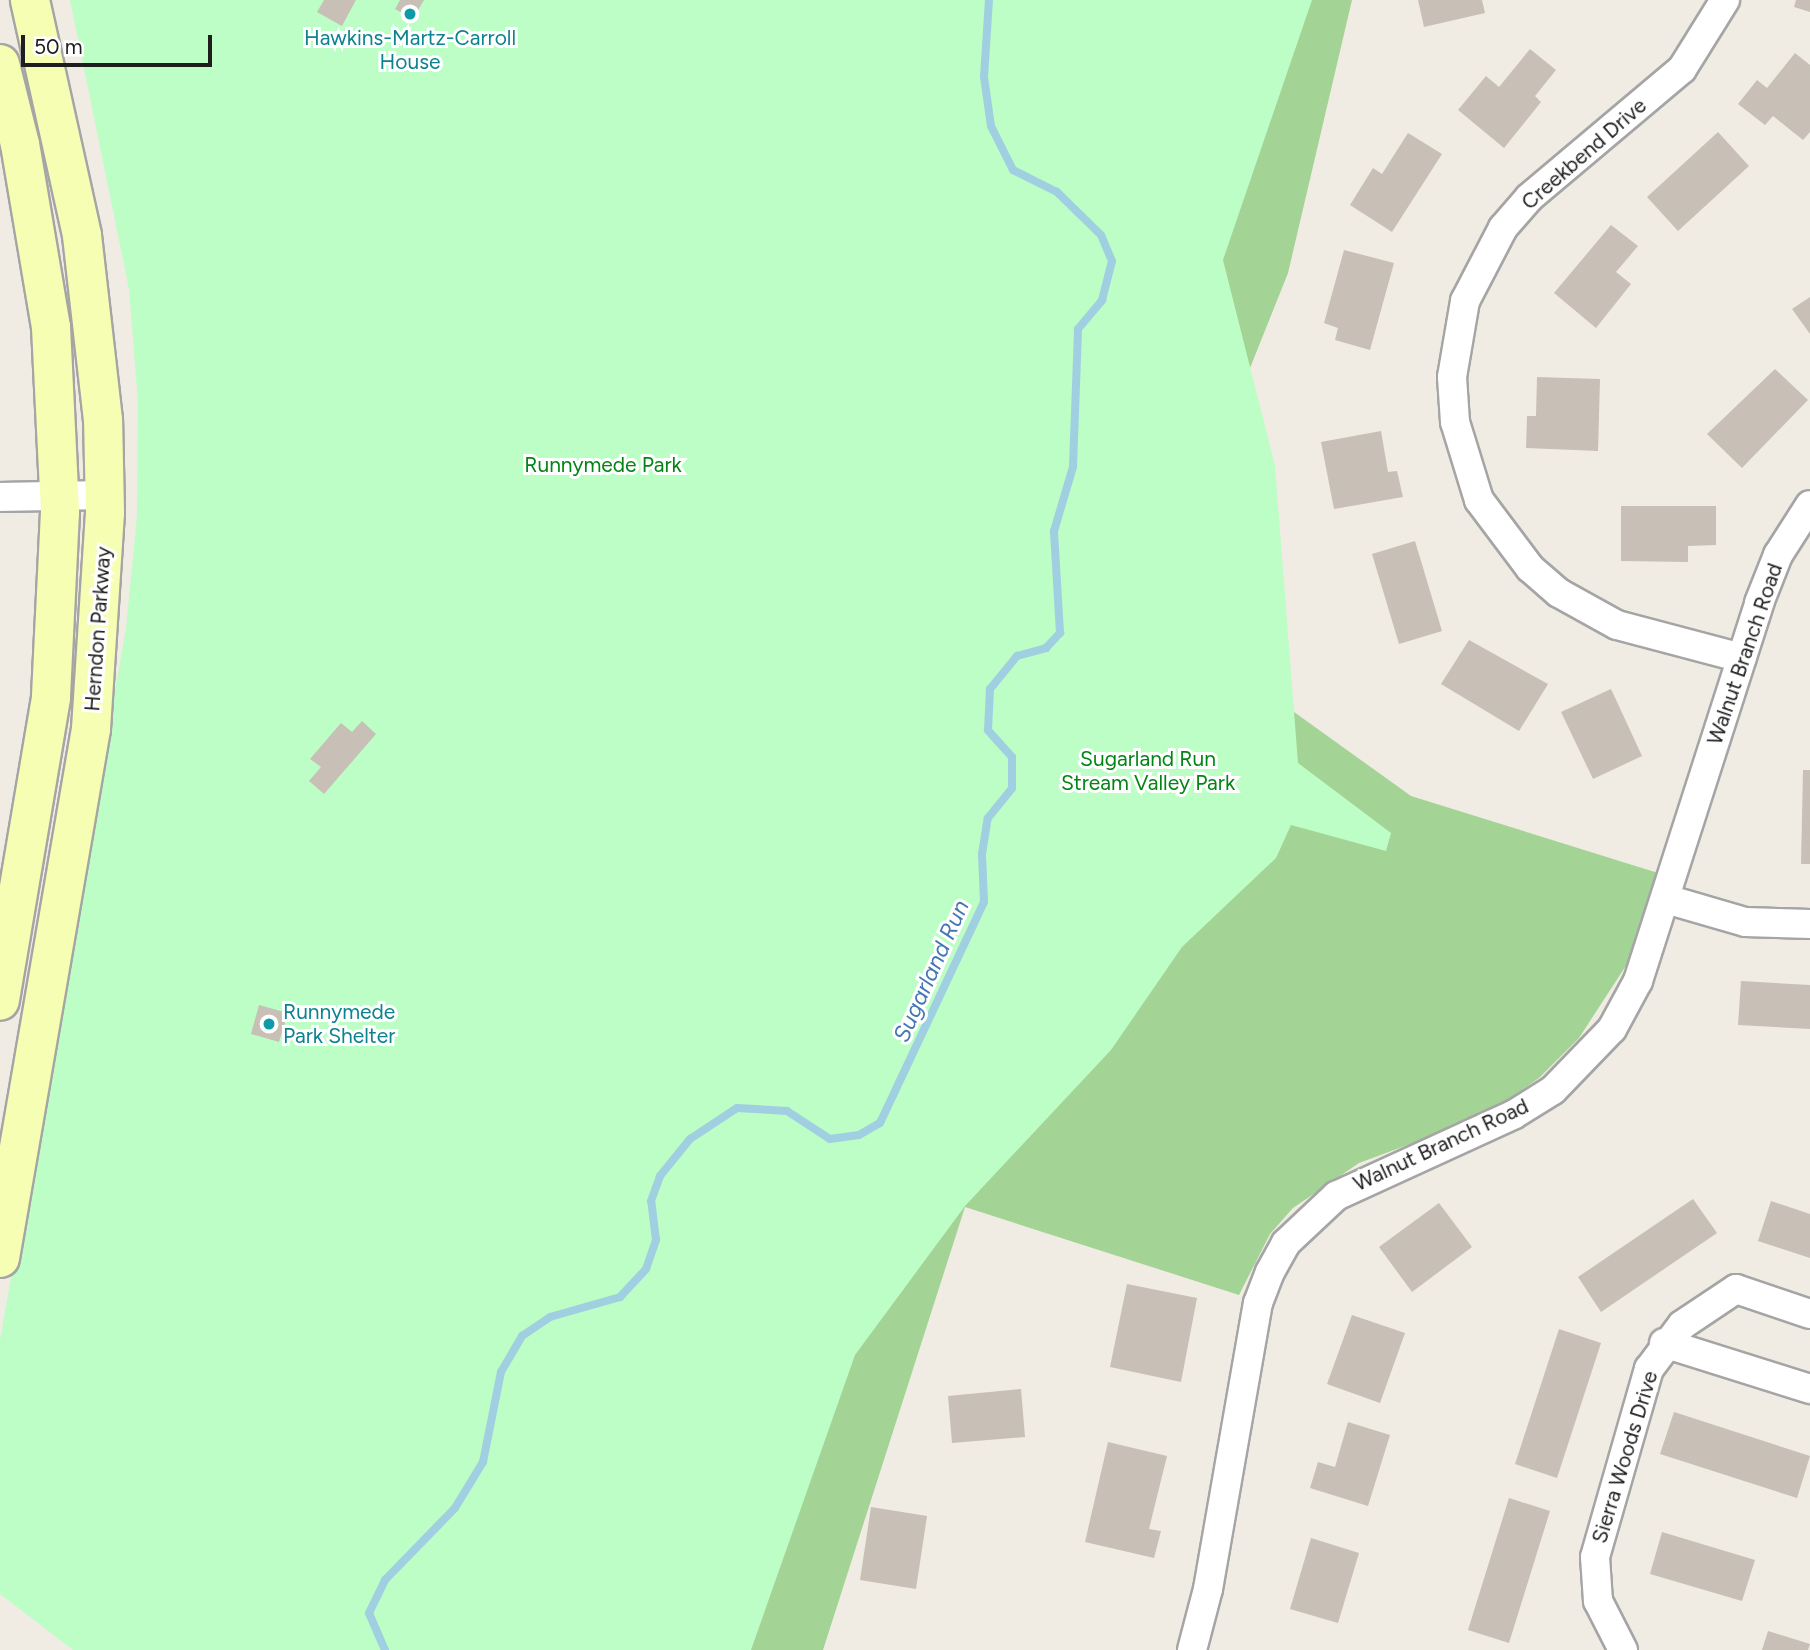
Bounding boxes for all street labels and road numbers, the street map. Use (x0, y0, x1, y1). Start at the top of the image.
street label: Creekbend Drive (1517, 93, 1651, 215)
street label: Herndon Parkway (80, 546, 116, 712)
street label: Walnut Branch Road (1702, 560, 1788, 748)
street label: Walnut Branch Road (1350, 1093, 1532, 1197)
street label: Sierra Woods Drive (1587, 1368, 1663, 1546)

